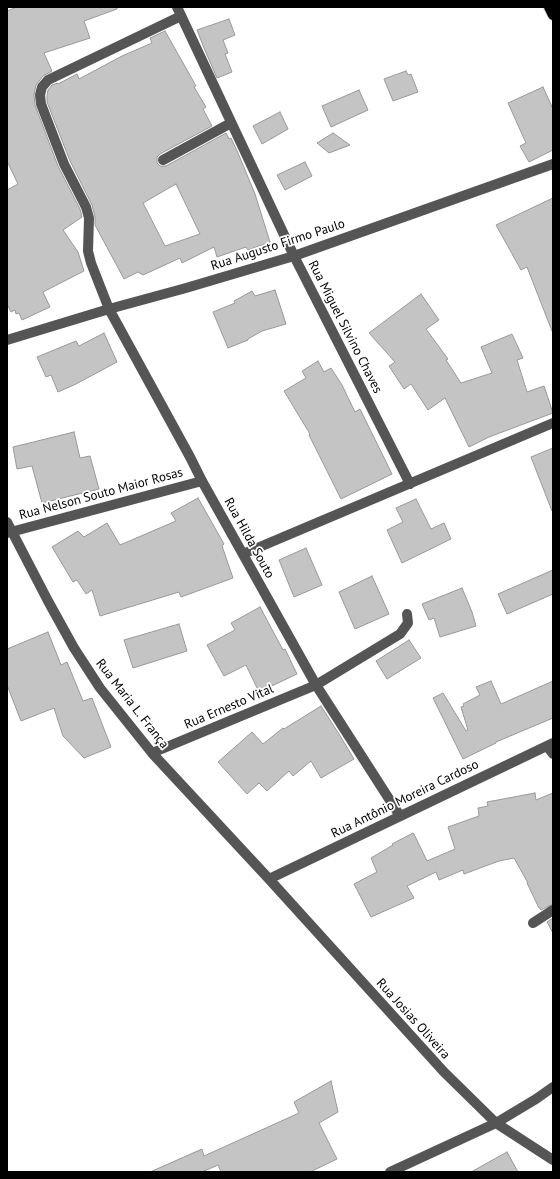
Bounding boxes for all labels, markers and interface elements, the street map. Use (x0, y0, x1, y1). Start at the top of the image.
street label: Rua Augusto Firmo Paulo (209, 216, 347, 274)
street label: Rua Miguel Silvino Chaves (305, 258, 385, 396)
street label: Rua Nelson Souto Maior Rosas (17, 465, 185, 523)
street label: Rua Hilda Souto (220, 495, 278, 581)
street label: Rua Maria L. França (92, 656, 172, 752)
street label: Rua Ernesto Vital (182, 681, 276, 733)
street label: Rua Antônio Moreira Cardoso (329, 756, 481, 842)
street label: Rua Josias Oliveira (373, 976, 453, 1062)

